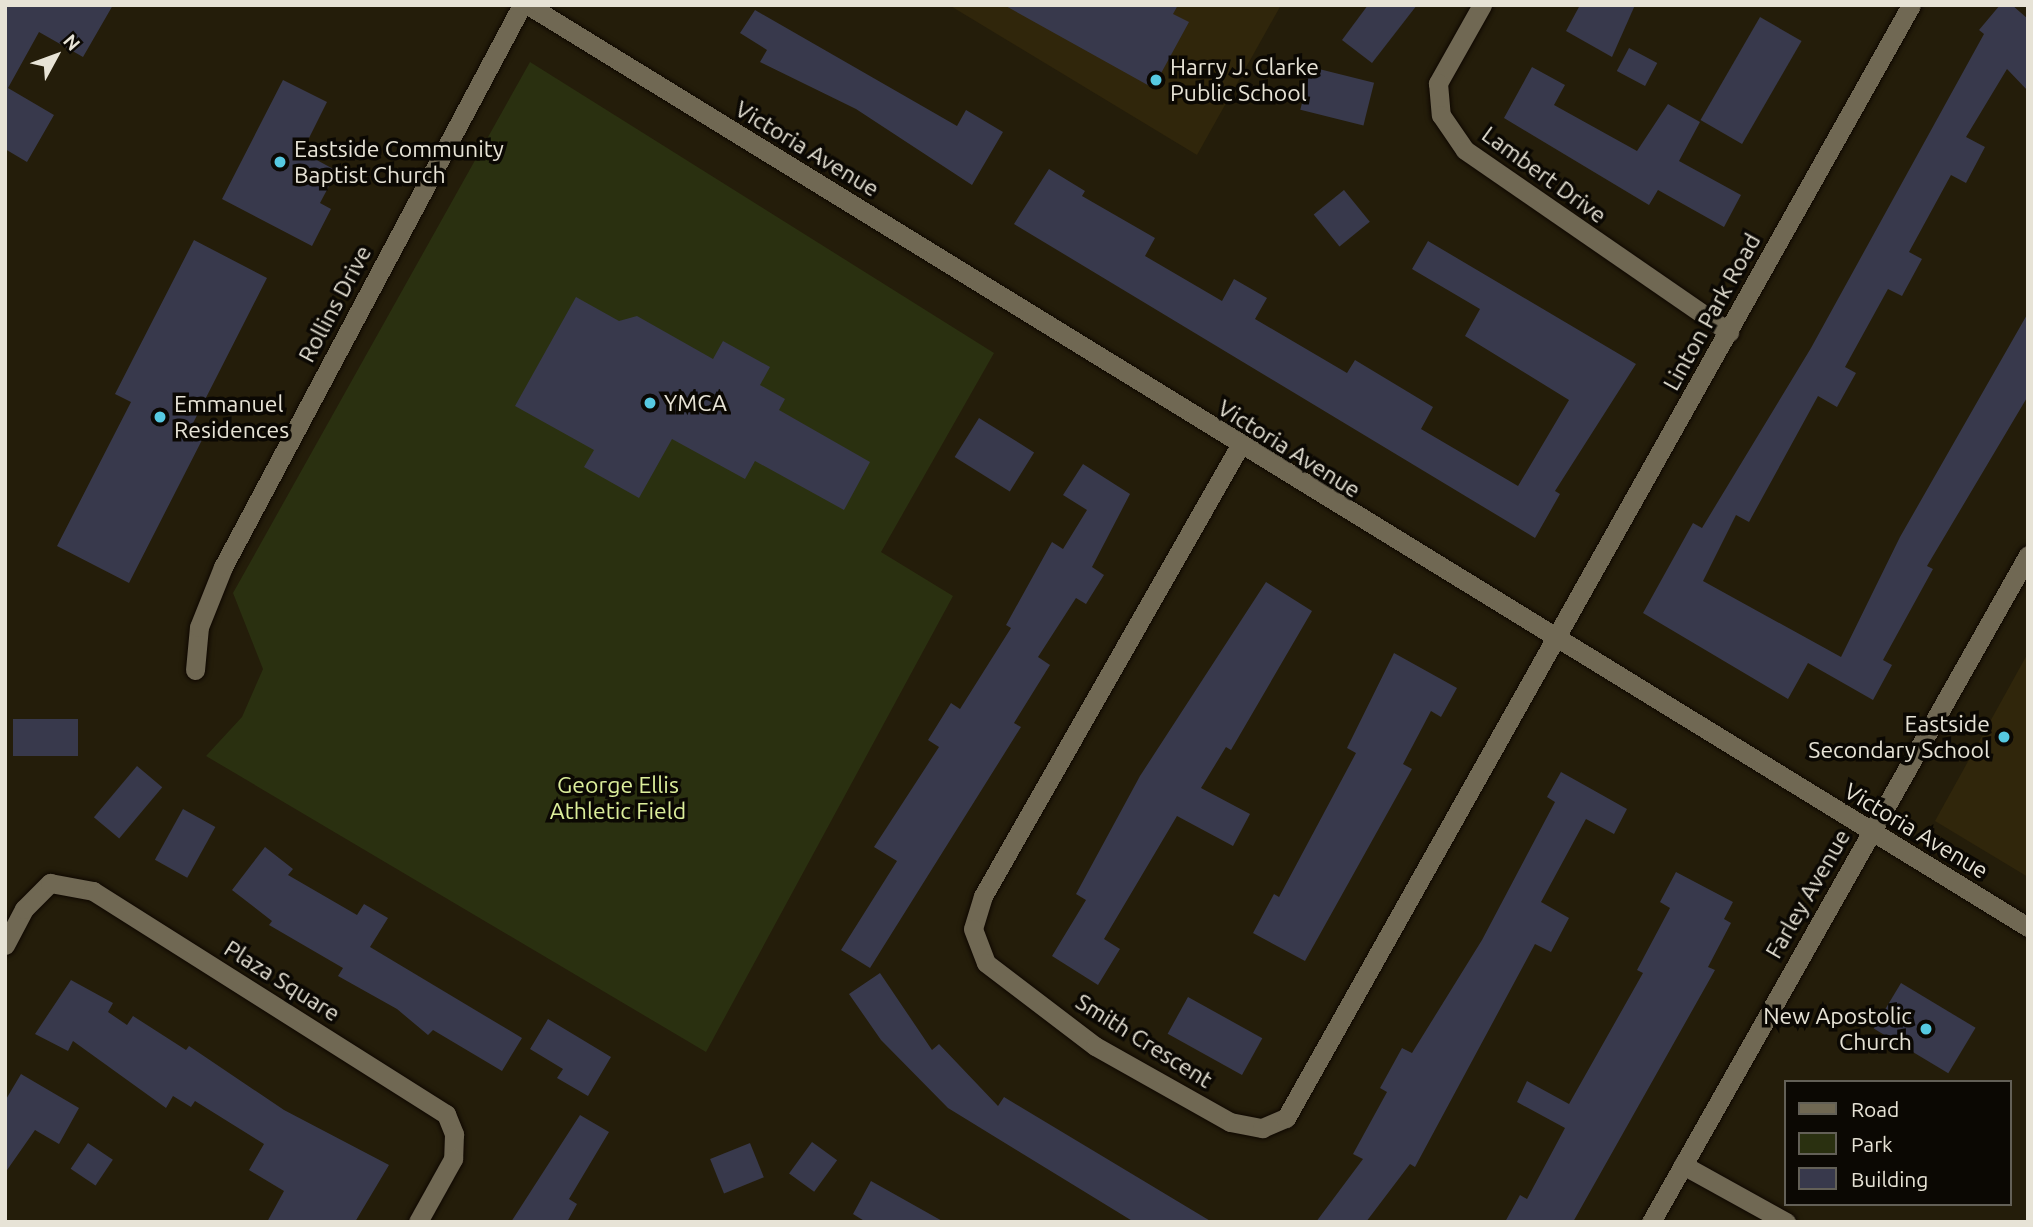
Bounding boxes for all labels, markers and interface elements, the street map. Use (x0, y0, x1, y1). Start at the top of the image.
north arrow (21, 21, 91, 91)
text: N (59, 30, 85, 55)
place label: Harry J. Clarke Public School (1170, 53, 1319, 107)
marker: Harry J. Clarke Public School (1148, 72, 1164, 88)
street label: Victoria Avenue (730, 95, 884, 203)
street label: Lambert Drive (1476, 121, 1612, 229)
place label: Eastside Community Baptist Church (294, 135, 504, 189)
marker: Eastside Community Baptist Church (272, 154, 288, 170)
street label: Linton Park Road (1657, 229, 1767, 395)
street label: Rollins Drive (293, 241, 377, 367)
place label: YMCA (664, 389, 727, 417)
place label: Emmanuel Residences (174, 390, 289, 444)
street label: Victoria Avenue (1213, 394, 1365, 504)
marker: YMCA (642, 395, 658, 411)
marker: Emmanuel Residences (152, 409, 168, 425)
place label: Eastside Secondary School (1808, 710, 1990, 764)
marker: Eastside Secondary School (1996, 729, 2012, 745)
park label: George Ellis Athletic Field (550, 771, 686, 825)
street label: Victoria Avenue (1839, 777, 1993, 885)
street label: Farley Avenue (1760, 825, 1856, 963)
street label: Plaza Square (219, 935, 345, 1027)
street label: Smith Crescent (1071, 988, 1217, 1094)
place label: New Apostolic Church (1763, 1002, 1912, 1056)
marker: New Apostolic Church (1918, 1021, 1934, 1037)
legend (1784, 1080, 2012, 1206)
text: Road (1851, 1097, 1899, 1121)
text: Park (1851, 1132, 1893, 1156)
text: Building (1851, 1167, 1928, 1191)

